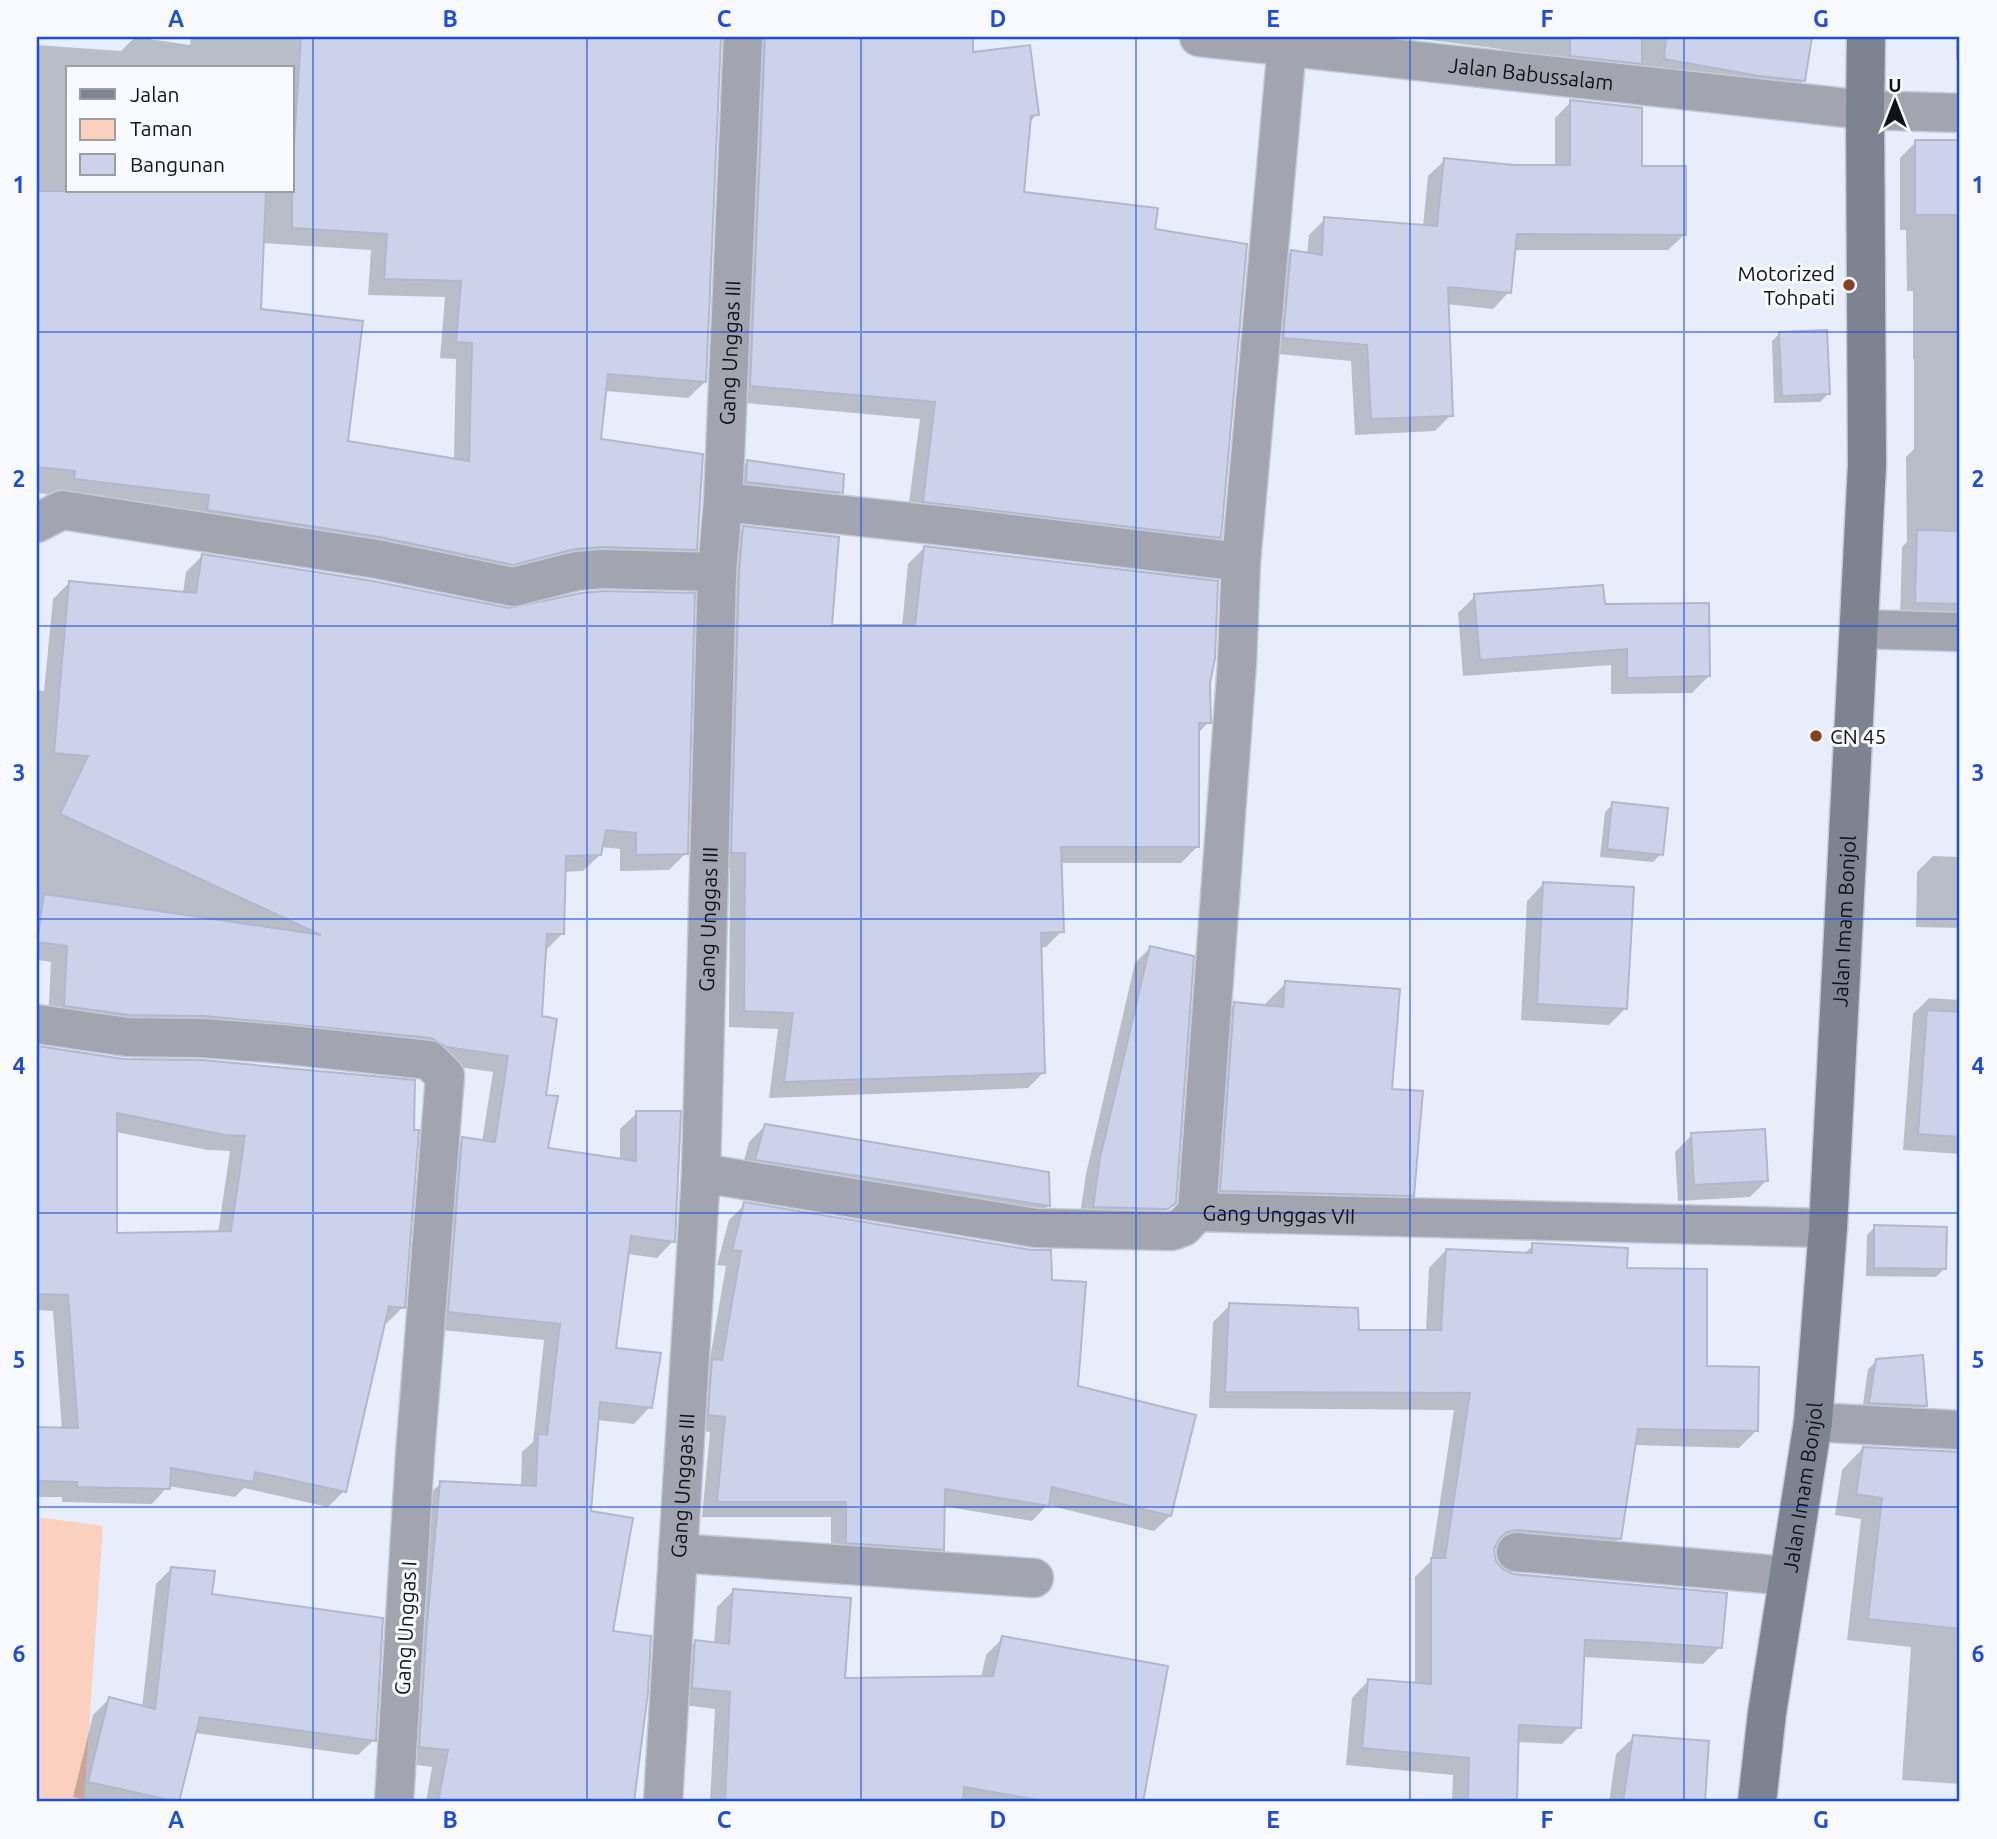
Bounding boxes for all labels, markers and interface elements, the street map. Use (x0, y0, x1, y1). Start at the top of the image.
text: A (168, 6, 184, 31)
text: B (442, 6, 458, 31)
text: C (717, 6, 732, 31)
text: D (990, 6, 1006, 31)
text: E (1266, 6, 1280, 31)
text: F (1541, 6, 1554, 31)
text: G (1813, 6, 1829, 31)
street label: Jalan Babussalam (1447, 52, 1615, 94)
legend (66, 66, 294, 192)
north arrow (1860, 66, 1930, 136)
text: U (1888, 74, 1902, 96)
text: Jalan (130, 82, 179, 106)
text: Taman (130, 116, 193, 140)
text: Bangunan (130, 152, 225, 176)
text: 1 (13, 172, 25, 197)
text: 1 (1972, 172, 1984, 197)
place label: Motorized Tohpati (1738, 261, 1835, 309)
marker: Motorized Tohpati (1841, 277, 1857, 293)
street label: Gang Unggas III (714, 280, 745, 426)
text: 2 (13, 466, 25, 491)
text: 2 (1972, 466, 1984, 491)
place label: CN 45 (1830, 724, 1886, 748)
marker: CN 45 (1808, 728, 1824, 744)
text: 3 (13, 760, 25, 785)
text: 3 (1972, 760, 1984, 785)
street label: Jalan Imam Bonjol (1827, 835, 1860, 1008)
street label: Gang Unggas III (694, 846, 722, 992)
text: 4 (13, 1053, 26, 1078)
text: 4 (1972, 1053, 1985, 1078)
street label: Gang Unggas VII (1202, 1200, 1356, 1228)
text: 5 (13, 1347, 25, 1372)
text: 5 (1972, 1347, 1984, 1372)
street label: Jalan Imam Bonjol (1777, 1401, 1826, 1574)
street label: Gang Unggas III (666, 1412, 698, 1559)
street label: Gang Unggas I (390, 1560, 420, 1696)
text: 6 (13, 1641, 26, 1666)
text: 6 (1972, 1641, 1985, 1666)
text: A (168, 1807, 184, 1832)
text: B (442, 1807, 458, 1832)
text: C (717, 1807, 732, 1832)
text: D (990, 1807, 1006, 1832)
text: E (1266, 1807, 1280, 1832)
text: F (1541, 1807, 1554, 1832)
text: G (1813, 1807, 1829, 1832)

